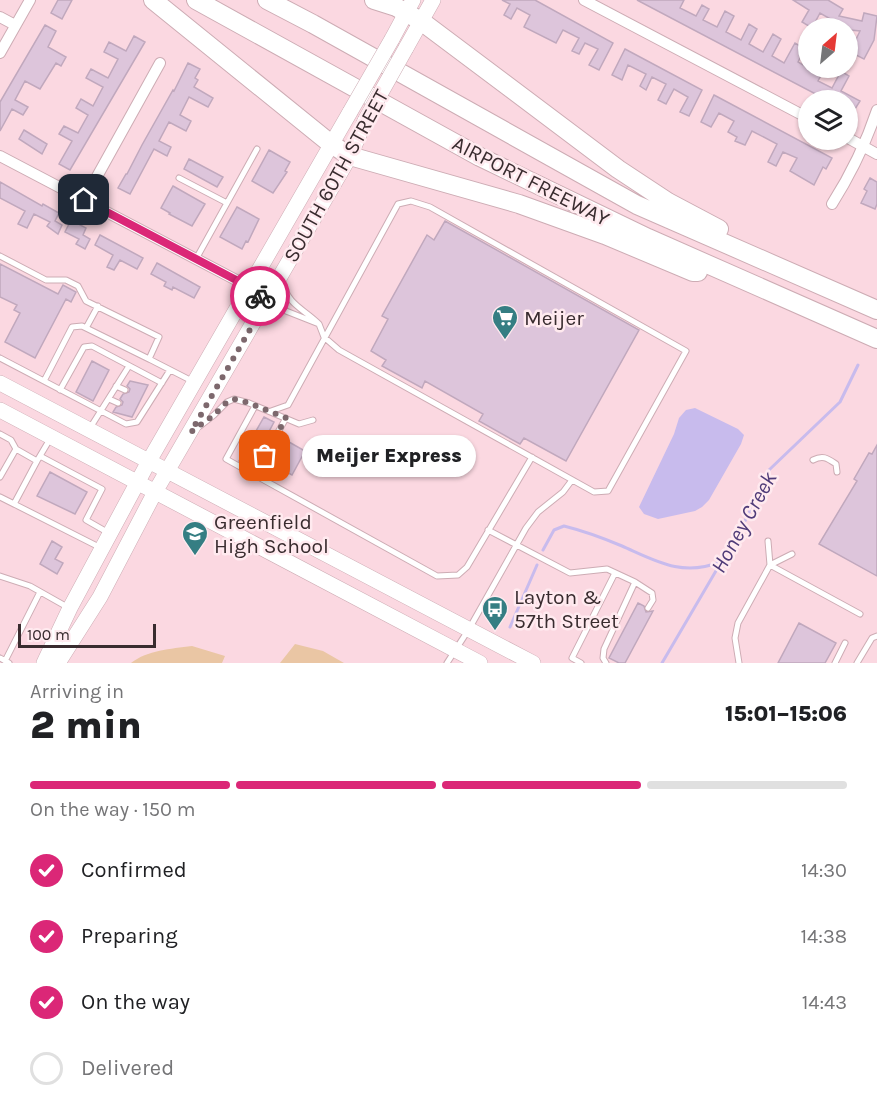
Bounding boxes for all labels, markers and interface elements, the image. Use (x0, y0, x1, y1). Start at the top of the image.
north arrow (798, 18, 858, 78)
map controls (798, 18, 858, 150)
street label: SOUTH 60TH STREET (279, 85, 394, 267)
button: layers (798, 90, 858, 150)
street label: AIRPORT FREEWAY (448, 131, 614, 231)
pin (58, 174, 109, 225)
icon: home (67, 183, 100, 216)
courier (230, 266, 290, 326)
icon: bike (244, 280, 277, 313)
supermarket icon: Meijer (490, 303, 520, 341)
place label: Meijer (524, 306, 584, 330)
pin (239, 430, 290, 481)
callout: Meijer Express (301, 435, 475, 477)
icon: bag (248, 439, 281, 472)
text: Meijer Express (316, 444, 462, 467)
water label: Honey Creek (705, 467, 783, 578)
place label: Greenfield High School (214, 510, 329, 558)
school or university icon: Greenfield High School (180, 519, 210, 557)
place label: Layton & 57th Street (514, 585, 619, 633)
bus stop icon: Layton & 57th Street (480, 594, 510, 632)
scale bar (18, 621, 156, 648)
text: 100 m (27, 625, 70, 644)
text: Arriving in (30, 680, 124, 703)
text: 15:01–15:06 (725, 701, 847, 727)
text: 2 min (30, 702, 142, 748)
text: On the way · 150 m (30, 798, 195, 821)
icon: check (30, 854, 63, 887)
text: Confirmed (81, 857, 187, 883)
text: 14:30 (801, 859, 847, 882)
icon: check (30, 920, 63, 953)
text: Preparing (81, 923, 178, 949)
text: 14:38 (801, 925, 847, 948)
icon: check (30, 986, 63, 1019)
text: On the way (81, 989, 190, 1015)
text: 14:43 (802, 991, 847, 1014)
text: Delivered (81, 1055, 174, 1081)

